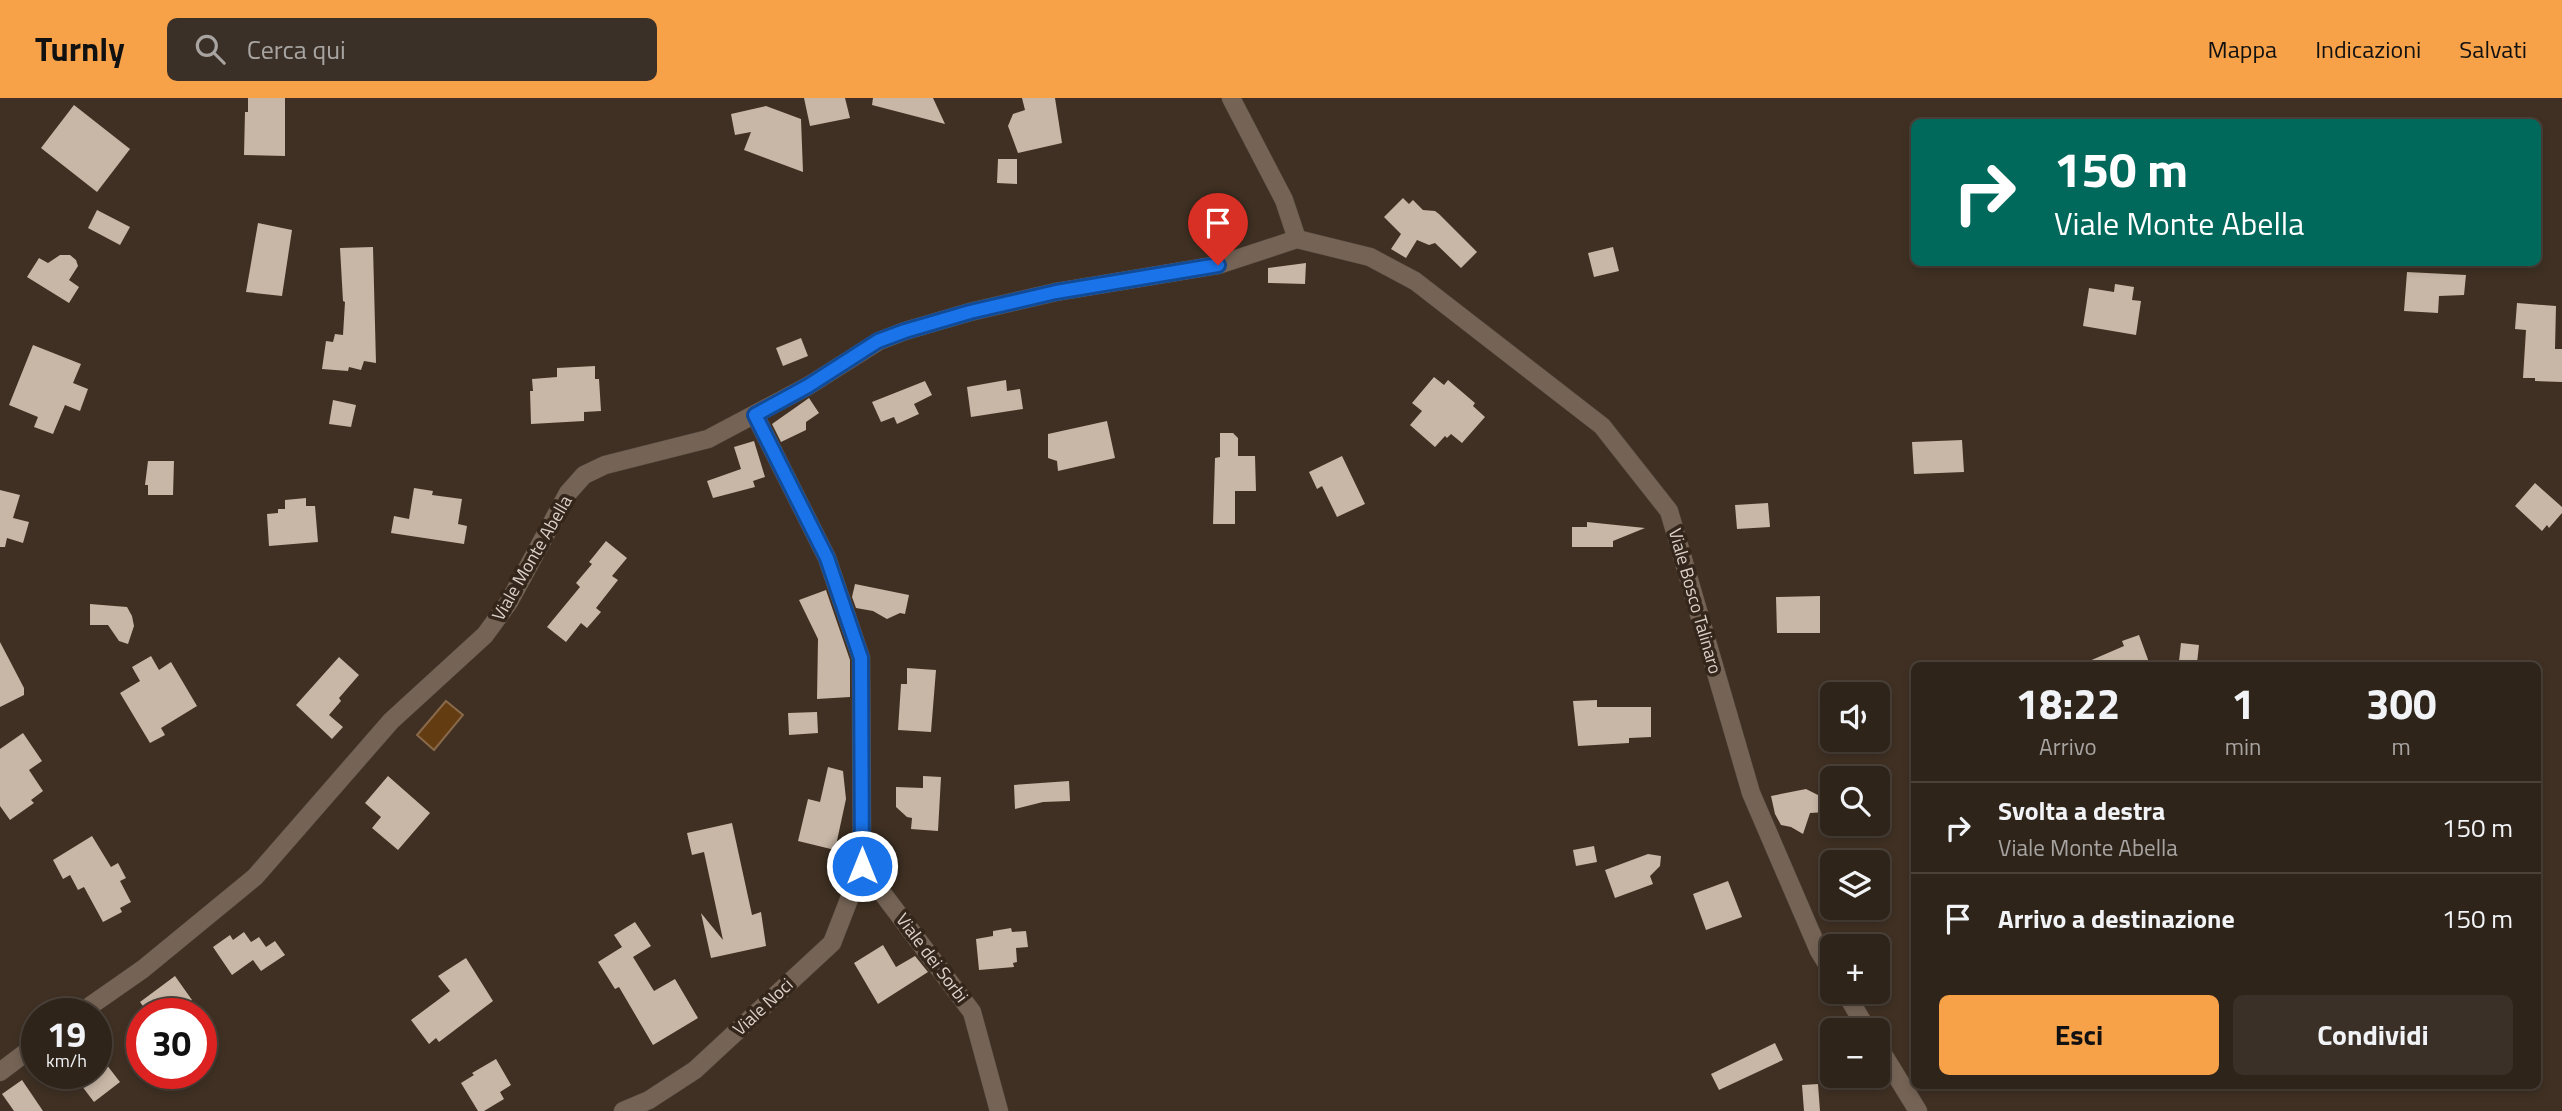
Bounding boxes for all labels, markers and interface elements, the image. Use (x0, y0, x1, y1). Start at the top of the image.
search box (167, 18, 657, 81)
text: Turnly (35, 24, 125, 74)
icon: search (191, 30, 229, 68)
text: Cerca qui (247, 30, 346, 69)
text: Mappa (2208, 31, 2277, 67)
text: Indicazioni (2315, 31, 2421, 67)
text: Salvati (2459, 31, 2527, 67)
text: 150 m (2054, 131, 2188, 206)
icon: right (1939, 147, 2030, 238)
pin (1188, 193, 1248, 265)
text: Viale Monte Abella (2054, 199, 2304, 247)
icon: arrive (1199, 204, 1237, 242)
street label: Viale Monte Abella (485, 490, 578, 625)
street label: Viale Bosco Talinaro (1662, 525, 1729, 677)
text: 18:22 (2015, 671, 2120, 735)
text: 1 (2231, 671, 2255, 735)
text: 300 (2366, 671, 2436, 735)
map controls (1820, 682, 1890, 1088)
button: sound (1820, 682, 1890, 752)
text: Arrivo (2039, 729, 2097, 764)
text: min (2225, 729, 2261, 764)
text: m (2392, 729, 2411, 764)
button: search (1820, 766, 1890, 836)
text: Svolta a destra (1998, 791, 2165, 830)
text: 150 m (2442, 808, 2513, 847)
icon: right (1939, 809, 1977, 847)
position arrow (825, 829, 899, 903)
text: Viale Monte Abella (1998, 830, 2178, 865)
button: layers (1820, 850, 1890, 920)
text: Arrivo a destinazione (1998, 899, 2235, 938)
text: 150 m (2442, 899, 2513, 938)
icon: arrive (1939, 900, 1977, 938)
street label: Viale dei Sorbi (890, 907, 975, 1008)
button: + (1820, 934, 1890, 1004)
street label: Viale Noci (726, 972, 799, 1042)
button: Esci (1939, 995, 2219, 1075)
button: Condividi (2233, 995, 2513, 1075)
speed limit sign: 30 (126, 998, 217, 1089)
text: 19 (47, 1007, 86, 1061)
button: − (1820, 1018, 1890, 1088)
text: km/h (46, 1047, 87, 1074)

